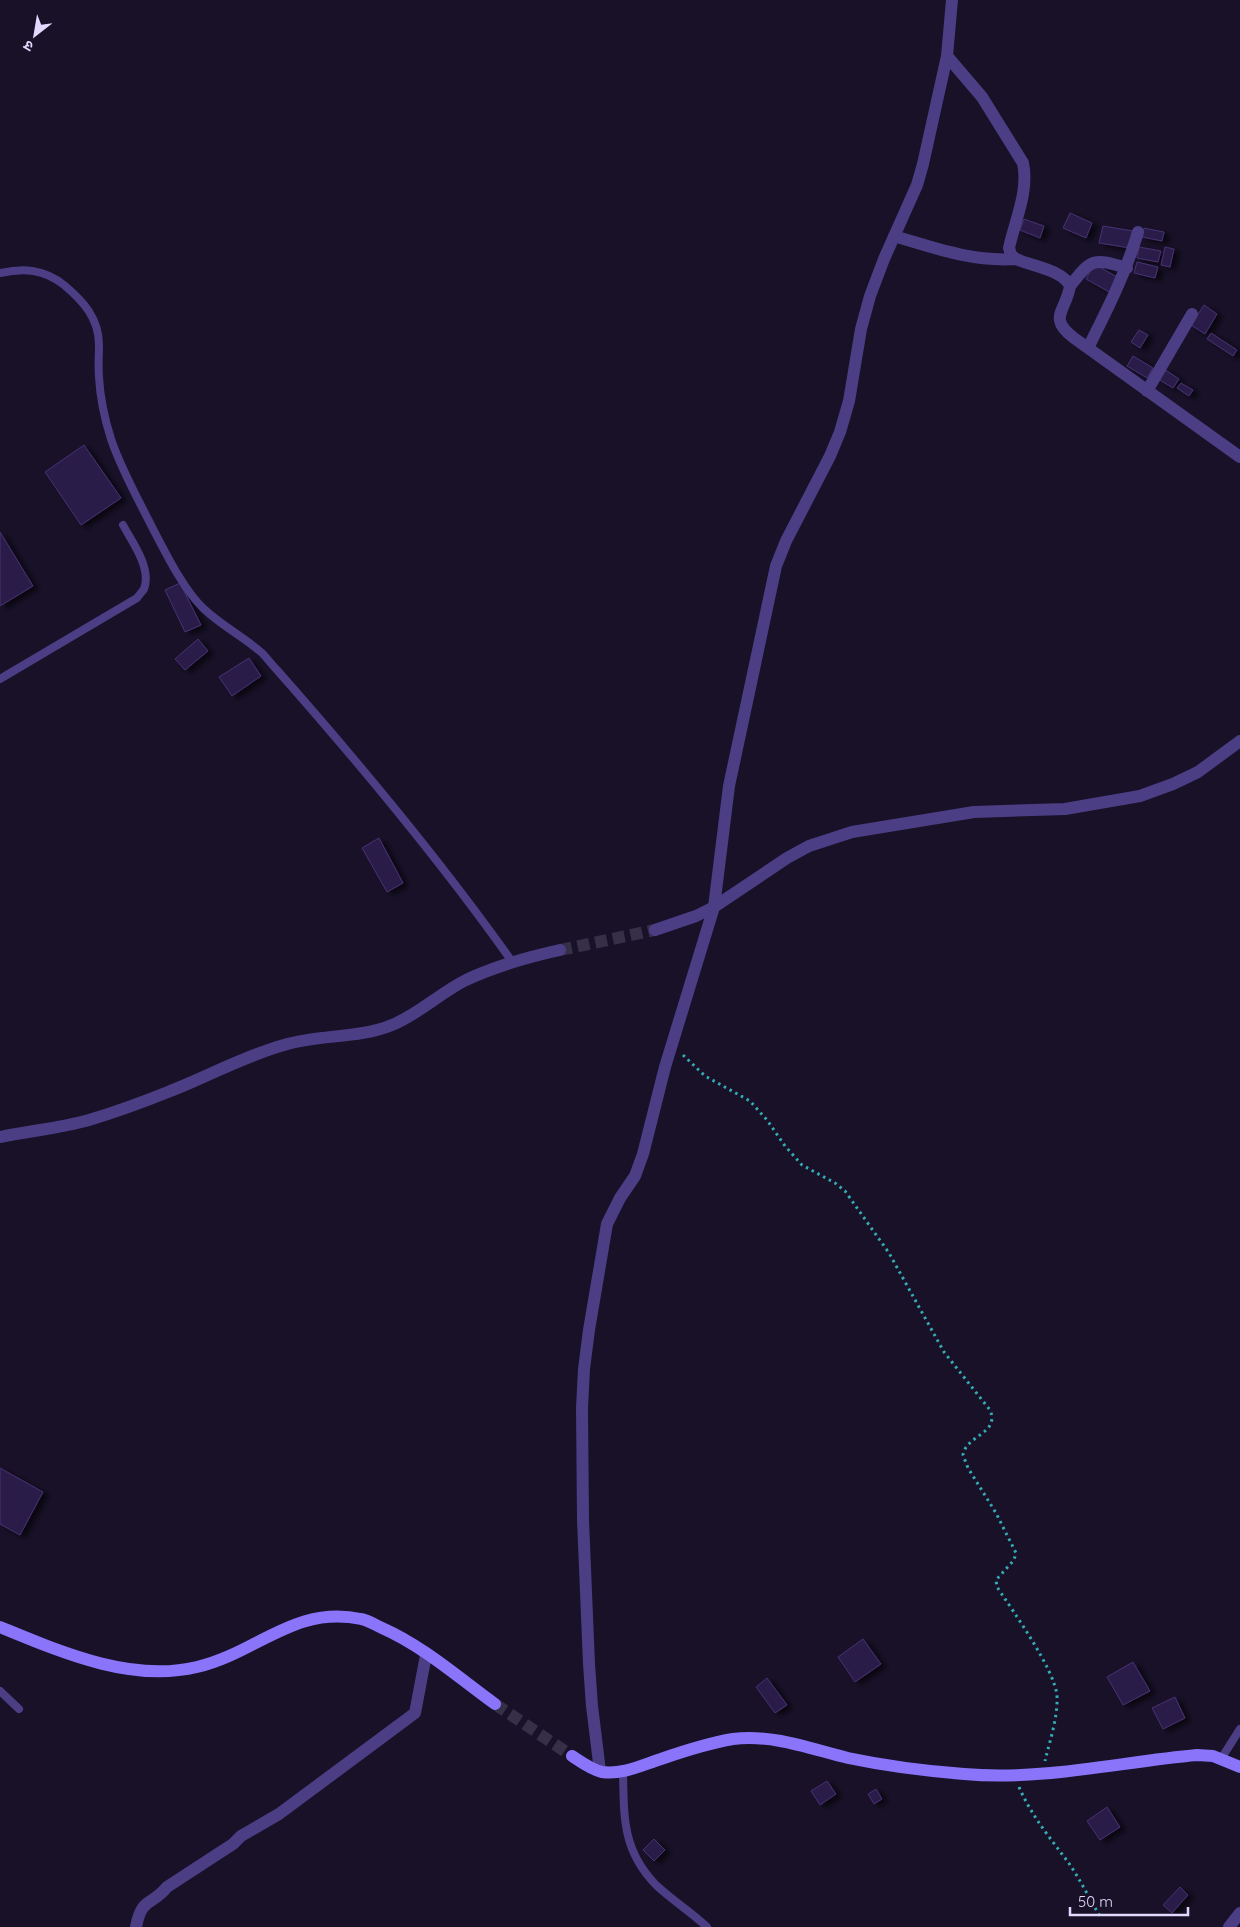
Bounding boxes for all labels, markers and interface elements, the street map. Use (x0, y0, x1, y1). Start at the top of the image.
north arrow (10, 10, 60, 60)
text: उ (19, 36, 36, 56)
scale bar (1070, 1884, 1188, 1916)
text: 50 m (1078, 1892, 1113, 1911)

